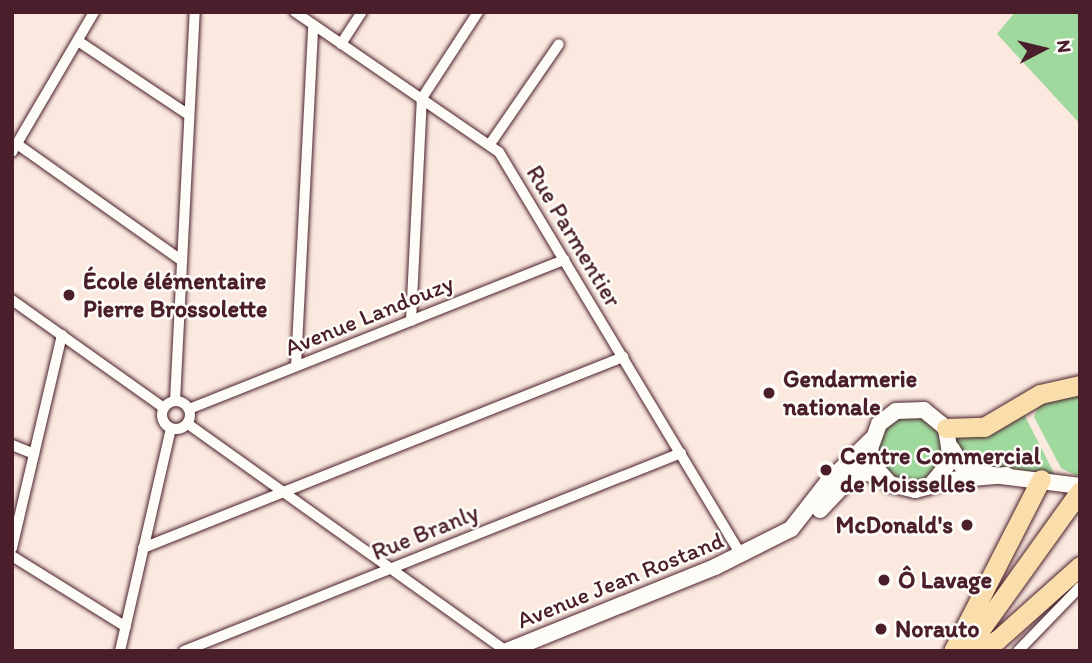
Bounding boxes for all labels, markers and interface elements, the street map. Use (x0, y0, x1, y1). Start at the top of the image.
north arrow (1008, 14, 1078, 84)
text: N (1052, 39, 1077, 54)
street label: Rue Parmentier (521, 160, 627, 312)
place label: École élémentaire Pierre Brossolette (83, 267, 268, 323)
street label: Avenue Landouzy (280, 268, 458, 362)
marker: École élémentaire Pierre Brossolette (61, 287, 77, 303)
place label: Gendarmerie nationale (783, 365, 917, 421)
marker: Gendarmerie nationale (761, 385, 777, 401)
place label: Centre Commercial de Moisselles (840, 442, 1041, 498)
marker: Centre Commercial de Moisselles (818, 462, 834, 478)
street label: Rue Branly (367, 497, 483, 567)
place label: McDonald's (836, 511, 953, 539)
marker: McDonald's (959, 517, 975, 533)
street label: Avenue Jean Rostand (513, 526, 727, 634)
place label: Ô Lavage (898, 566, 992, 594)
marker: Ô Lavage (876, 572, 892, 588)
place label: Norauto (895, 615, 979, 643)
marker: Norauto (873, 621, 889, 637)

